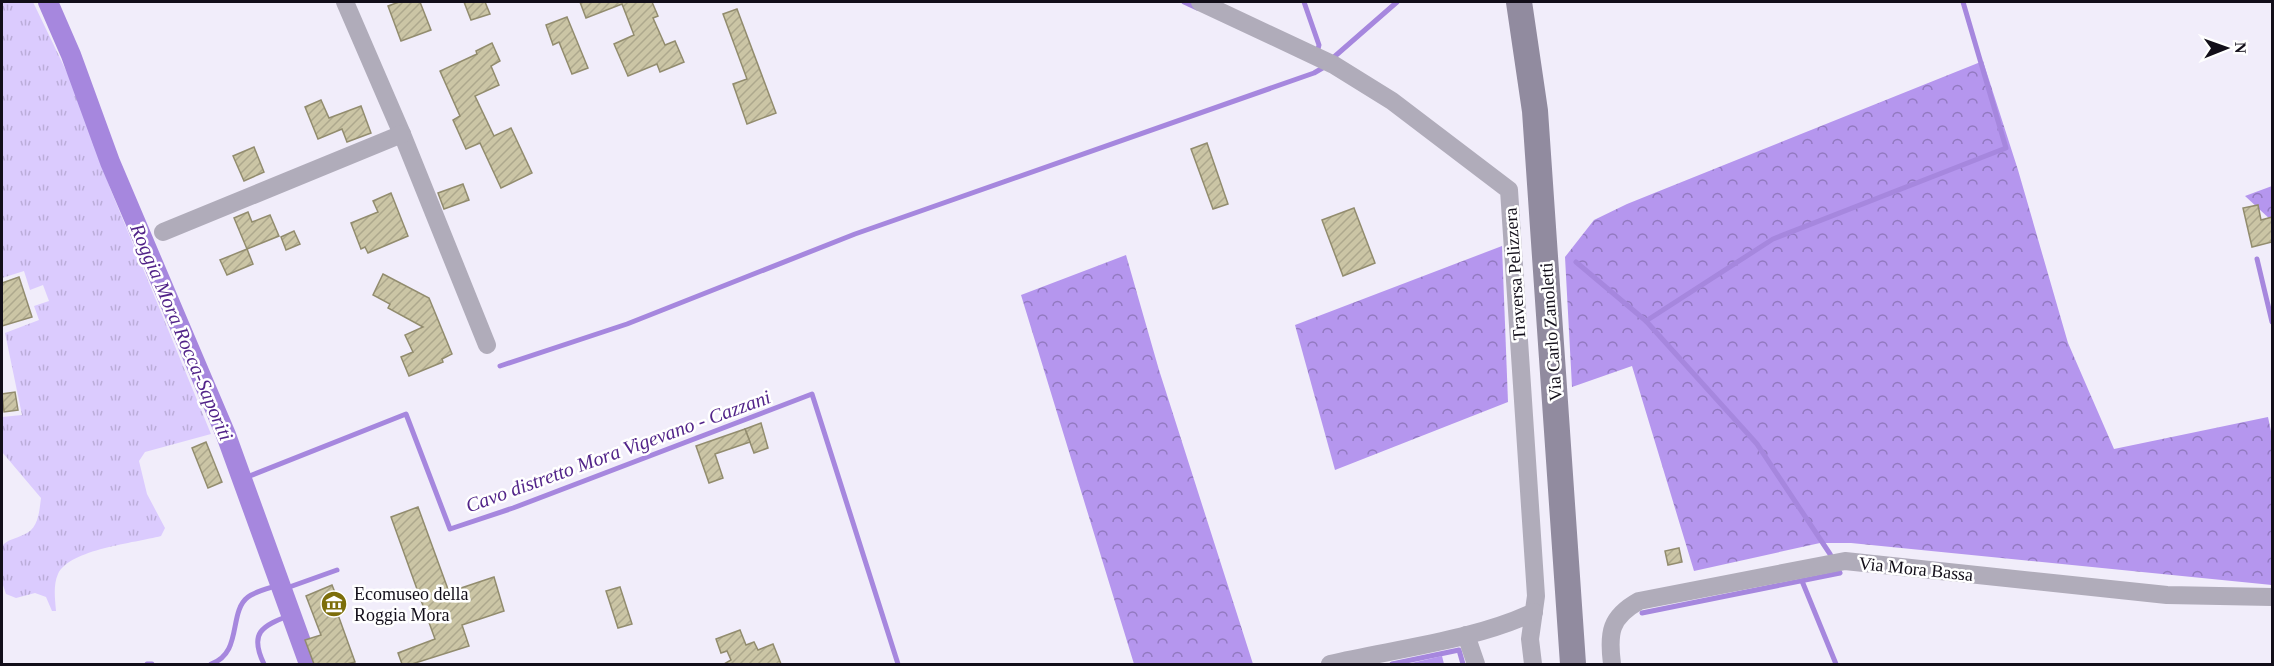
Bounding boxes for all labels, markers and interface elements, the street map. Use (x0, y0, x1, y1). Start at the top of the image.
north arrow (2196, 18, 2256, 78)
text: N (2232, 42, 2249, 54)
street label: Traversa Pelizzera (1500, 207, 1530, 341)
water label: Roggia Mora Rocca-Saporiti (125, 219, 238, 444)
street label: Via Carlo Zanoletti (1536, 262, 1566, 402)
water label: Cavo distretto Mora Vigevano - Cazzani (463, 385, 774, 517)
street label: Via Mora Bassa (1858, 553, 1974, 585)
place label: Ecomuseo della Roggia Mora (354, 584, 468, 625)
museum icon: Ecomuseo della Roggia Mora (319, 589, 349, 619)

